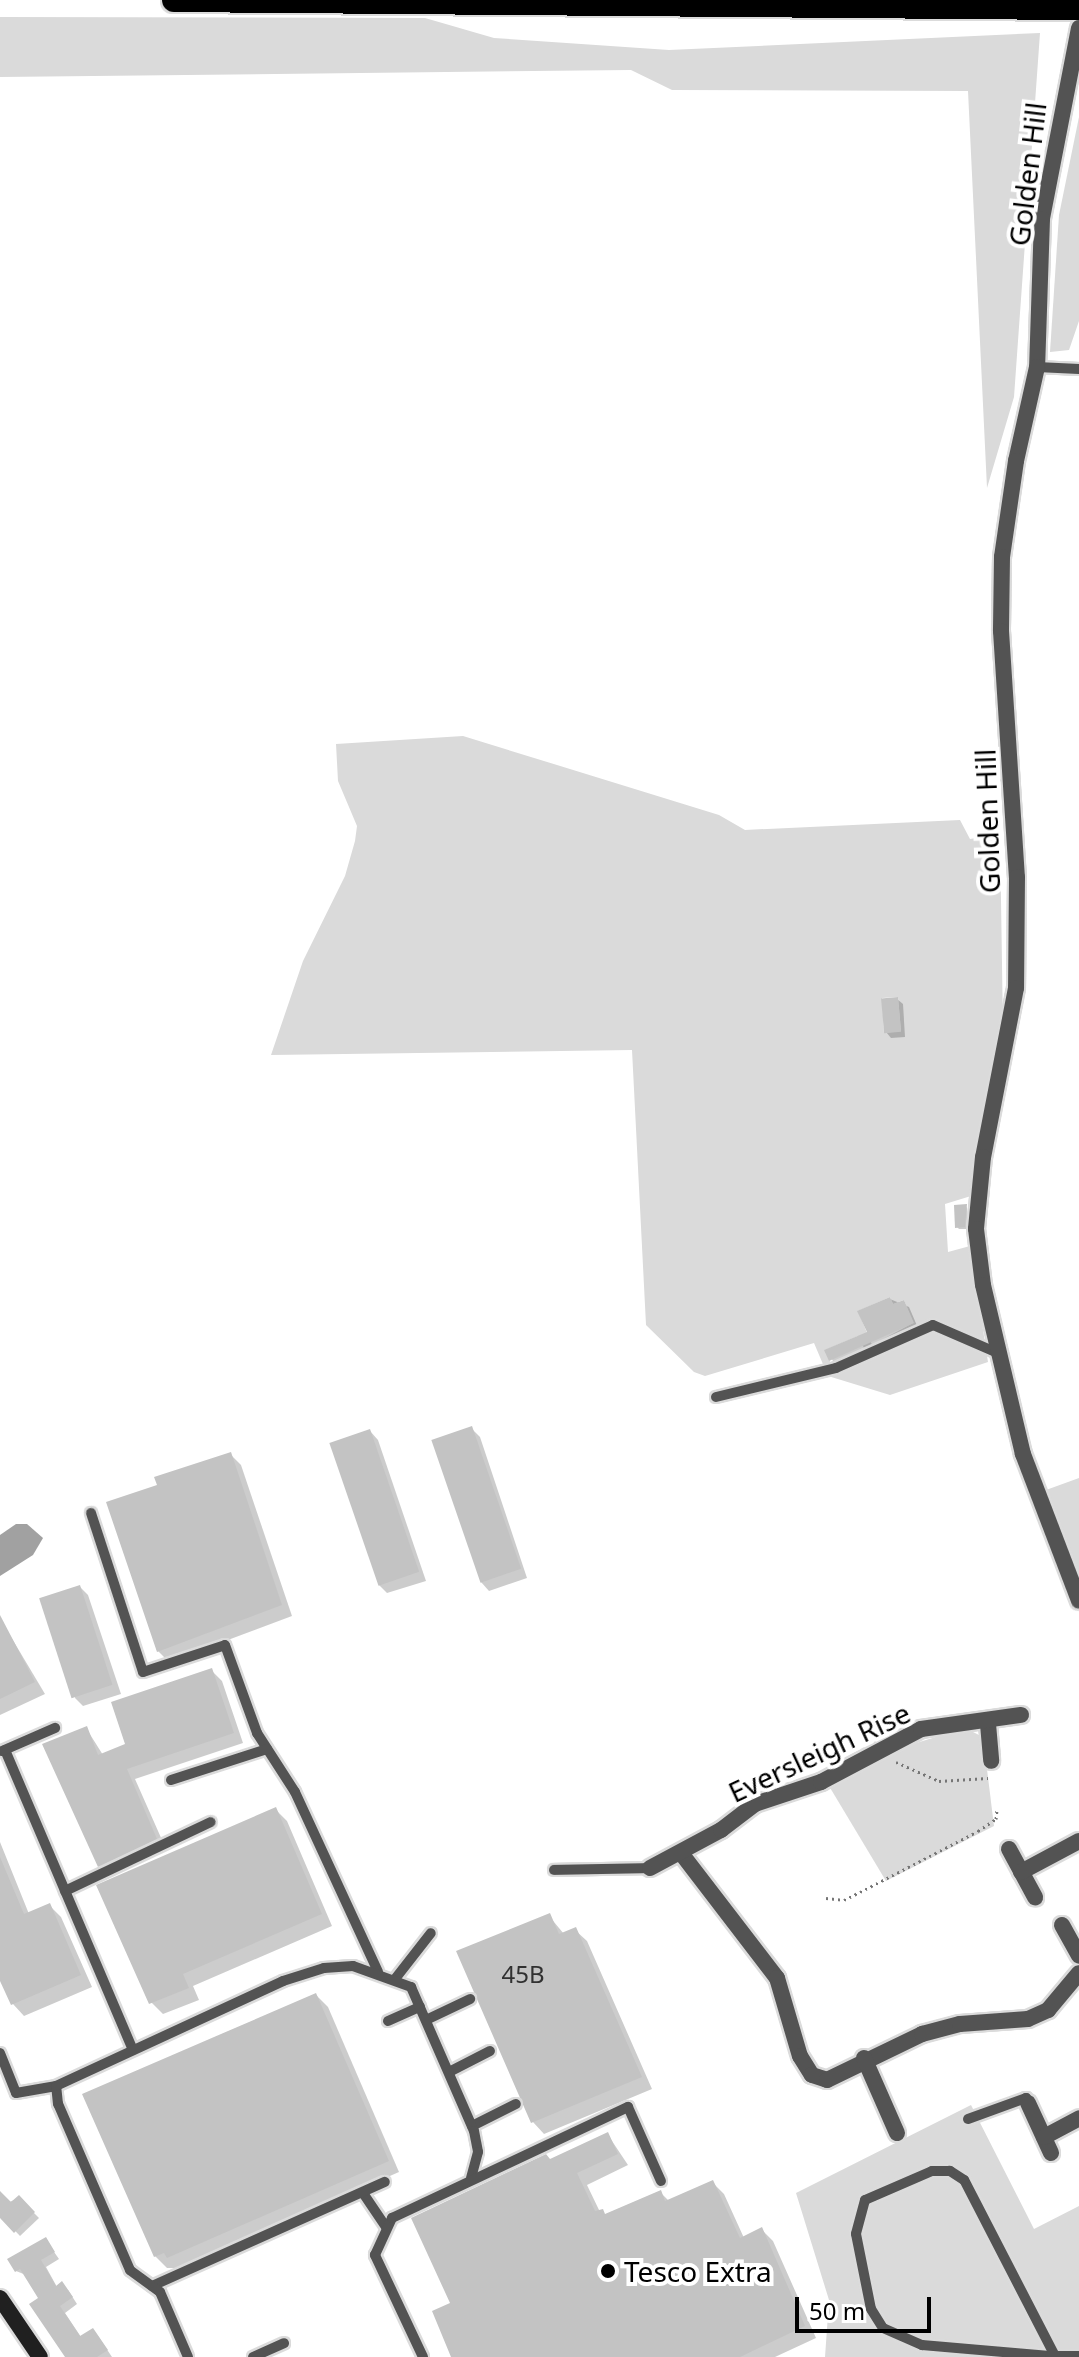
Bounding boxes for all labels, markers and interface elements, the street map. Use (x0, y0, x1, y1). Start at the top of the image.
street label: Golden Hill (1002, 100, 1052, 248)
street label: Golden Hill (968, 748, 1006, 894)
street label: Eversleigh Rise (723, 1695, 915, 1809)
house number: 45B (501, 1960, 545, 1988)
place label: Tesco Extra (624, 2254, 772, 2288)
marker: Tesco Extra (599, 2262, 617, 2280)
scale bar (799, 2281, 935, 2331)
text: 50 m (809, 2294, 865, 2327)

